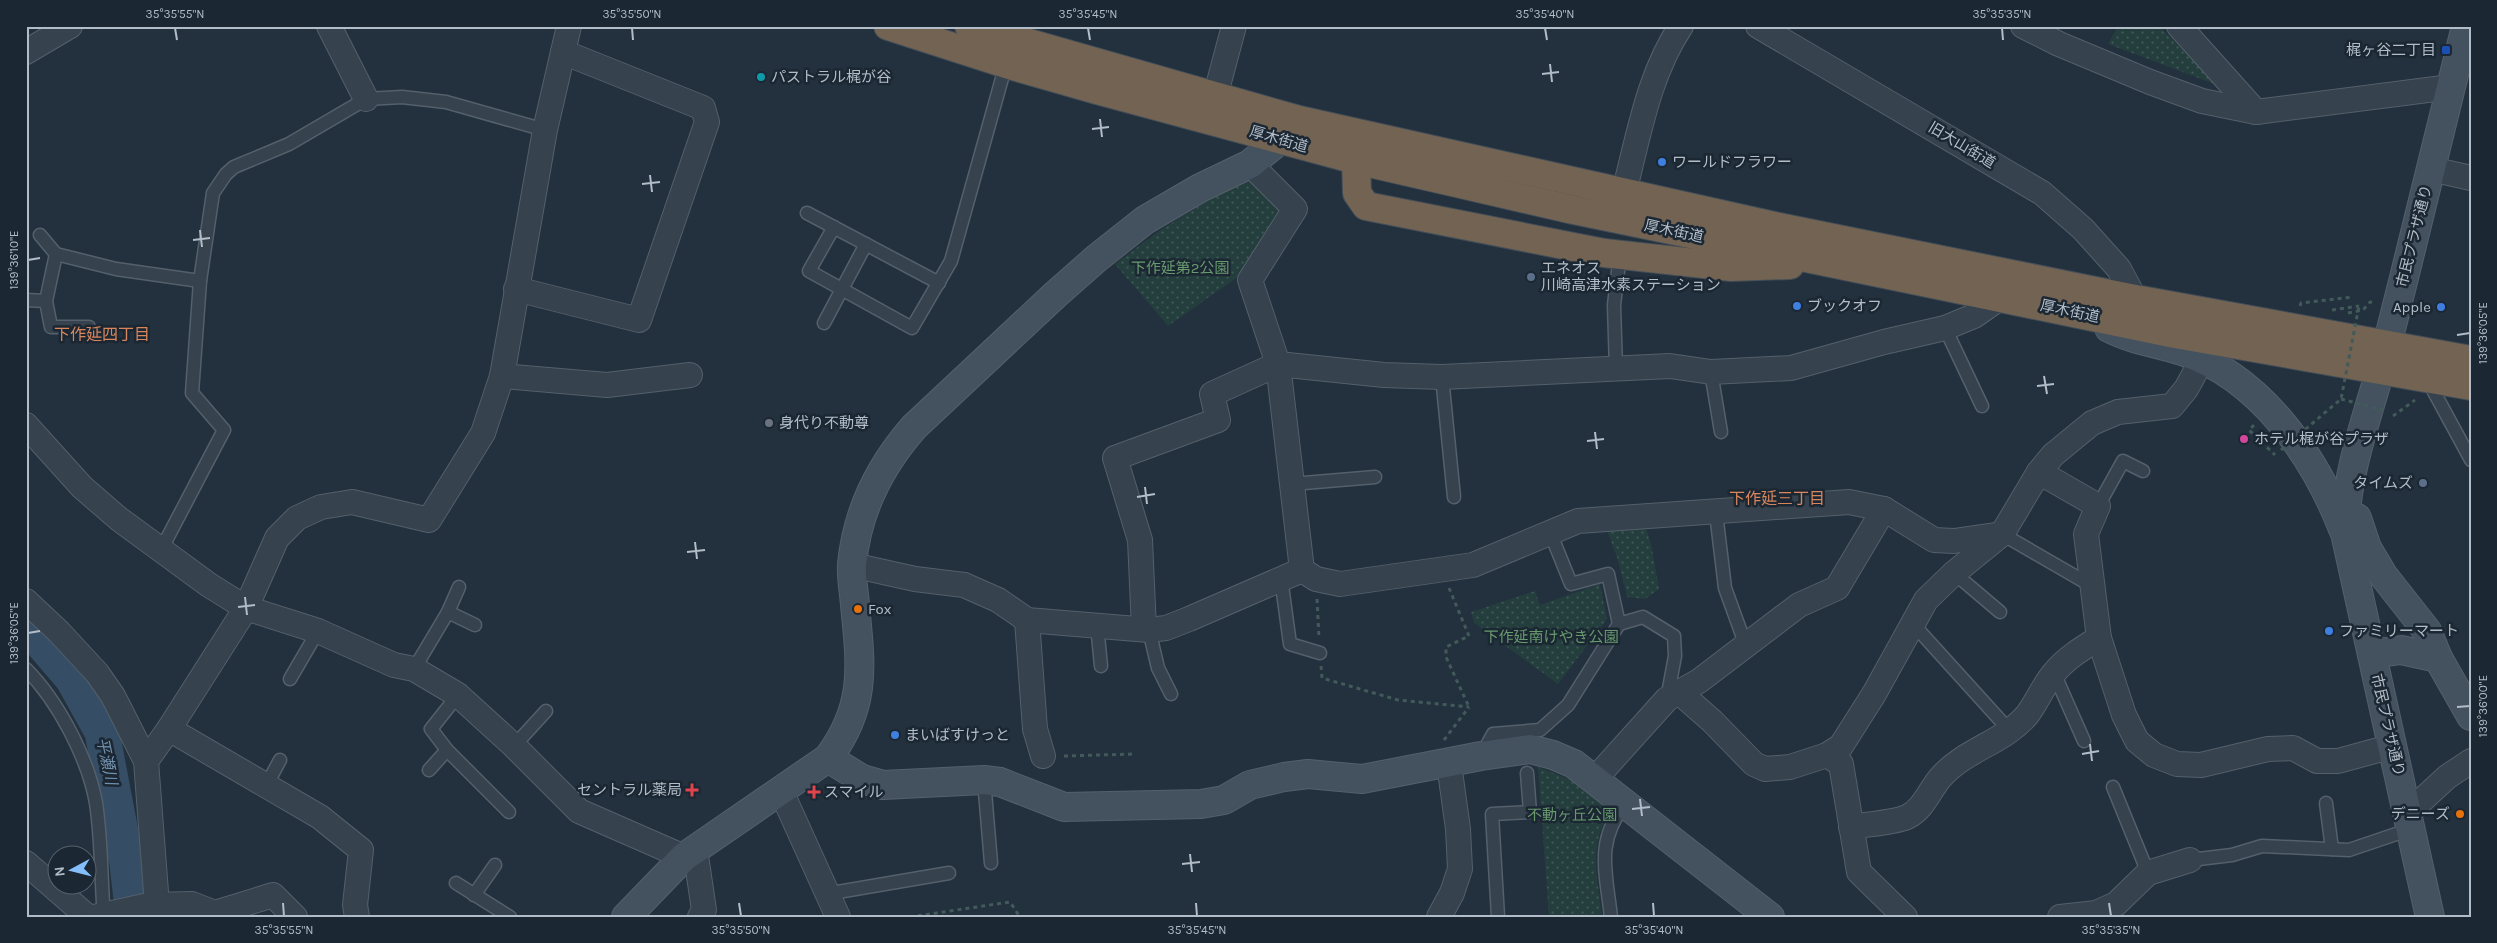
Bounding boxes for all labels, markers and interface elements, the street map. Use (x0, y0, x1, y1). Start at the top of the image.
text: 35°35'55"N (146, 7, 204, 21)
text: 35°35'50"N (602, 7, 662, 21)
text: 35°35'45"N (1059, 7, 1117, 21)
text: 35°35'40"N (1515, 7, 1575, 21)
text: 35°35'35"N (1972, 7, 2032, 21)
place label: 梶ヶ谷二丁目 (2346, 41, 2436, 59)
marker: 梶ヶ谷二丁目 (2440, 44, 2452, 56)
place label: パストラル梶が谷 (771, 68, 891, 86)
marker: パストラル梶が谷 (755, 71, 767, 83)
street label: 旧大山街道 (1925, 118, 1999, 172)
street label: 厚木街道 (1248, 122, 1310, 156)
place label: ワールドフラワー (1672, 153, 1792, 171)
marker: ワールドフラワー (1656, 156, 1668, 168)
street label: 市民プラザ通り (2393, 183, 2435, 289)
street label: 厚木街道 (1643, 216, 1705, 246)
text: 139°36'10"E (7, 230, 21, 290)
park label: 下作延第2公園 (1131, 259, 1229, 277)
place label: エネオス 川崎高津水素ステーション (1541, 259, 1721, 294)
marker: エネオス 川崎高津水素ステーション (1525, 271, 1537, 283)
street label: 厚木街道 (2039, 296, 2101, 326)
place label: ブックオフ (1807, 297, 1882, 315)
place label: Apple (2393, 298, 2431, 316)
marker: ブックオフ (1791, 300, 1803, 312)
marker: Apple (2435, 301, 2447, 313)
text: 139°36'05"E (2476, 302, 2490, 364)
district label: 下作延四丁目 (54, 325, 150, 344)
place label: 身代り不動尊 (779, 414, 869, 432)
marker: 身代り不動尊 (763, 417, 775, 429)
place label: ホテル梶が谷プラザ (2254, 430, 2389, 448)
marker: ホテル梶が谷プラザ (2238, 433, 2250, 445)
place label: タイムズ (2353, 474, 2413, 492)
marker: タイムズ (2417, 477, 2429, 489)
district label: 下作延三丁目 (1729, 489, 1825, 508)
place label: Fox (868, 600, 892, 618)
text: 139°36'05"E (7, 602, 21, 664)
marker: Fox (852, 603, 864, 615)
place label: ファミリーマート (2339, 622, 2459, 640)
marker: ファミリーマート (2323, 625, 2335, 637)
park label: 下作延南けやき公園 (1483, 628, 1619, 646)
street label: 市民プラザ通り (2367, 672, 2409, 778)
text: 139°36'00"E (2476, 675, 2490, 737)
place label: まいばすけっと (905, 726, 1010, 744)
marker: まいばすけっと (889, 729, 901, 741)
water label: 平瀬川 (93, 736, 122, 788)
place label: セントラル薬局 (577, 781, 682, 799)
place label: スマイル (824, 783, 884, 801)
marker: セントラル薬局 (686, 784, 698, 796)
marker: スマイル (808, 786, 820, 798)
place label: デニーズ (2391, 805, 2450, 823)
park label: 不動ヶ丘公園 (1527, 806, 1617, 824)
marker: デニーズ (2454, 808, 2466, 820)
north arrow (48, 846, 98, 896)
text: N (51, 866, 69, 878)
text: 35°35'55"N (255, 923, 313, 937)
text: 35°35'50"N (711, 923, 771, 937)
text: 35°35'45"N (1168, 923, 1226, 937)
text: 35°35'40"N (1624, 923, 1684, 937)
text: 35°35'35"N (2081, 923, 2141, 937)

